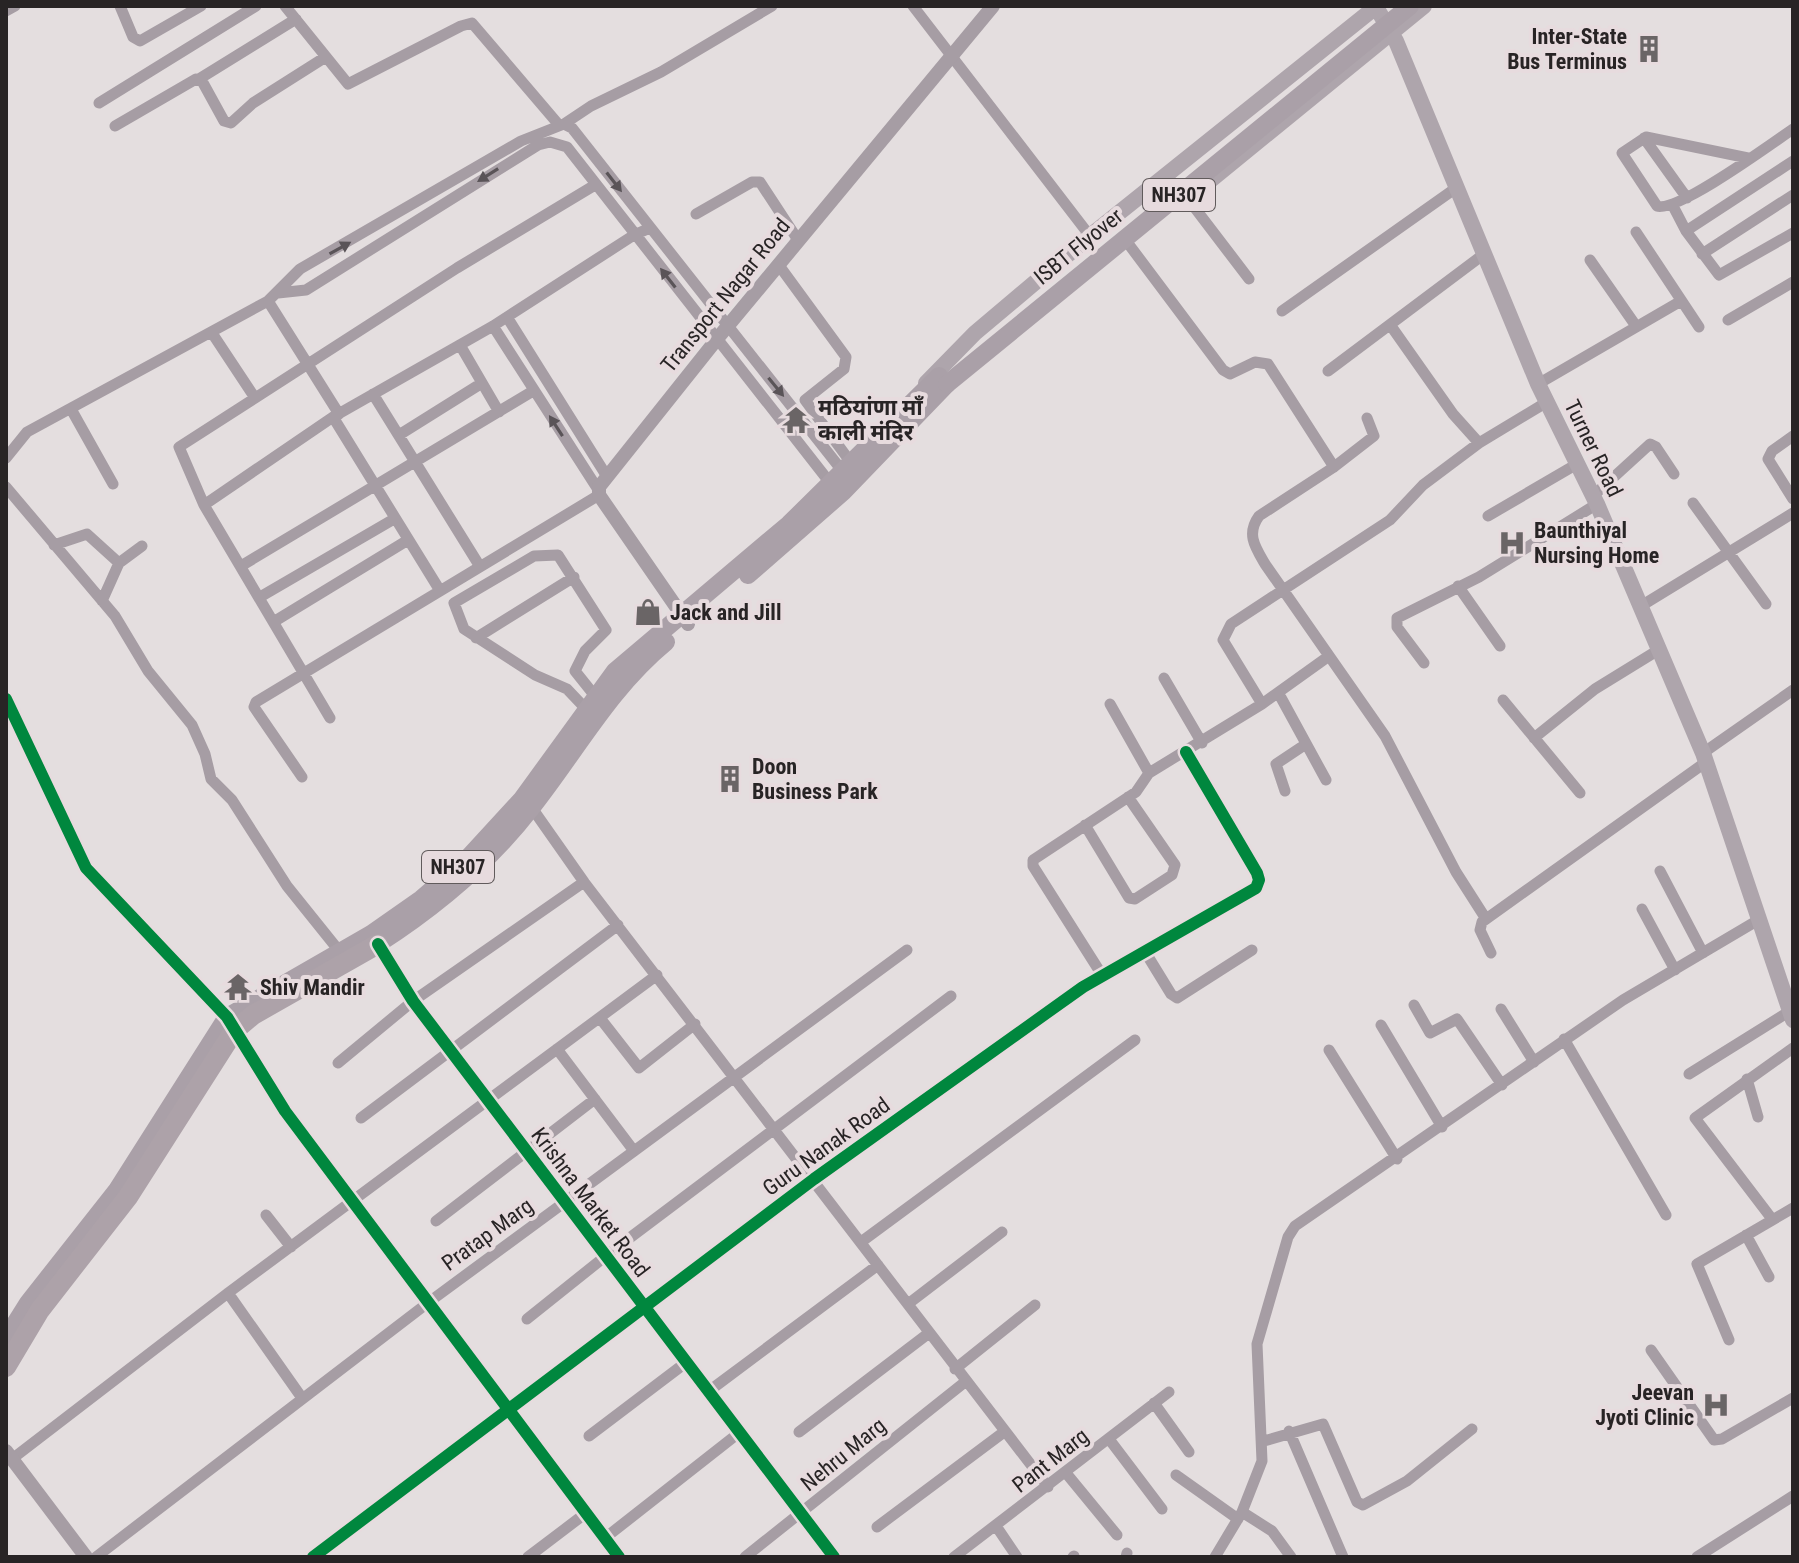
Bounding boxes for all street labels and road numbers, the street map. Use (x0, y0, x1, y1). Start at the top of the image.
road number: NH307 (1143, 179, 1215, 211)
street label: ISBT Flyover (1029, 203, 1128, 290)
street label: Transport Nagar Road (656, 213, 795, 377)
street label: Turner Road (1559, 396, 1628, 501)
road number: NH307 (422, 851, 494, 883)
street label: Guru Nanak Road (758, 1092, 895, 1201)
street label: Krishna Market Road (526, 1123, 655, 1282)
street label: Pratap Marg (437, 1193, 538, 1276)
street label: Nehru Marg (796, 1413, 891, 1496)
street label: Pant Marg (1007, 1423, 1093, 1498)

